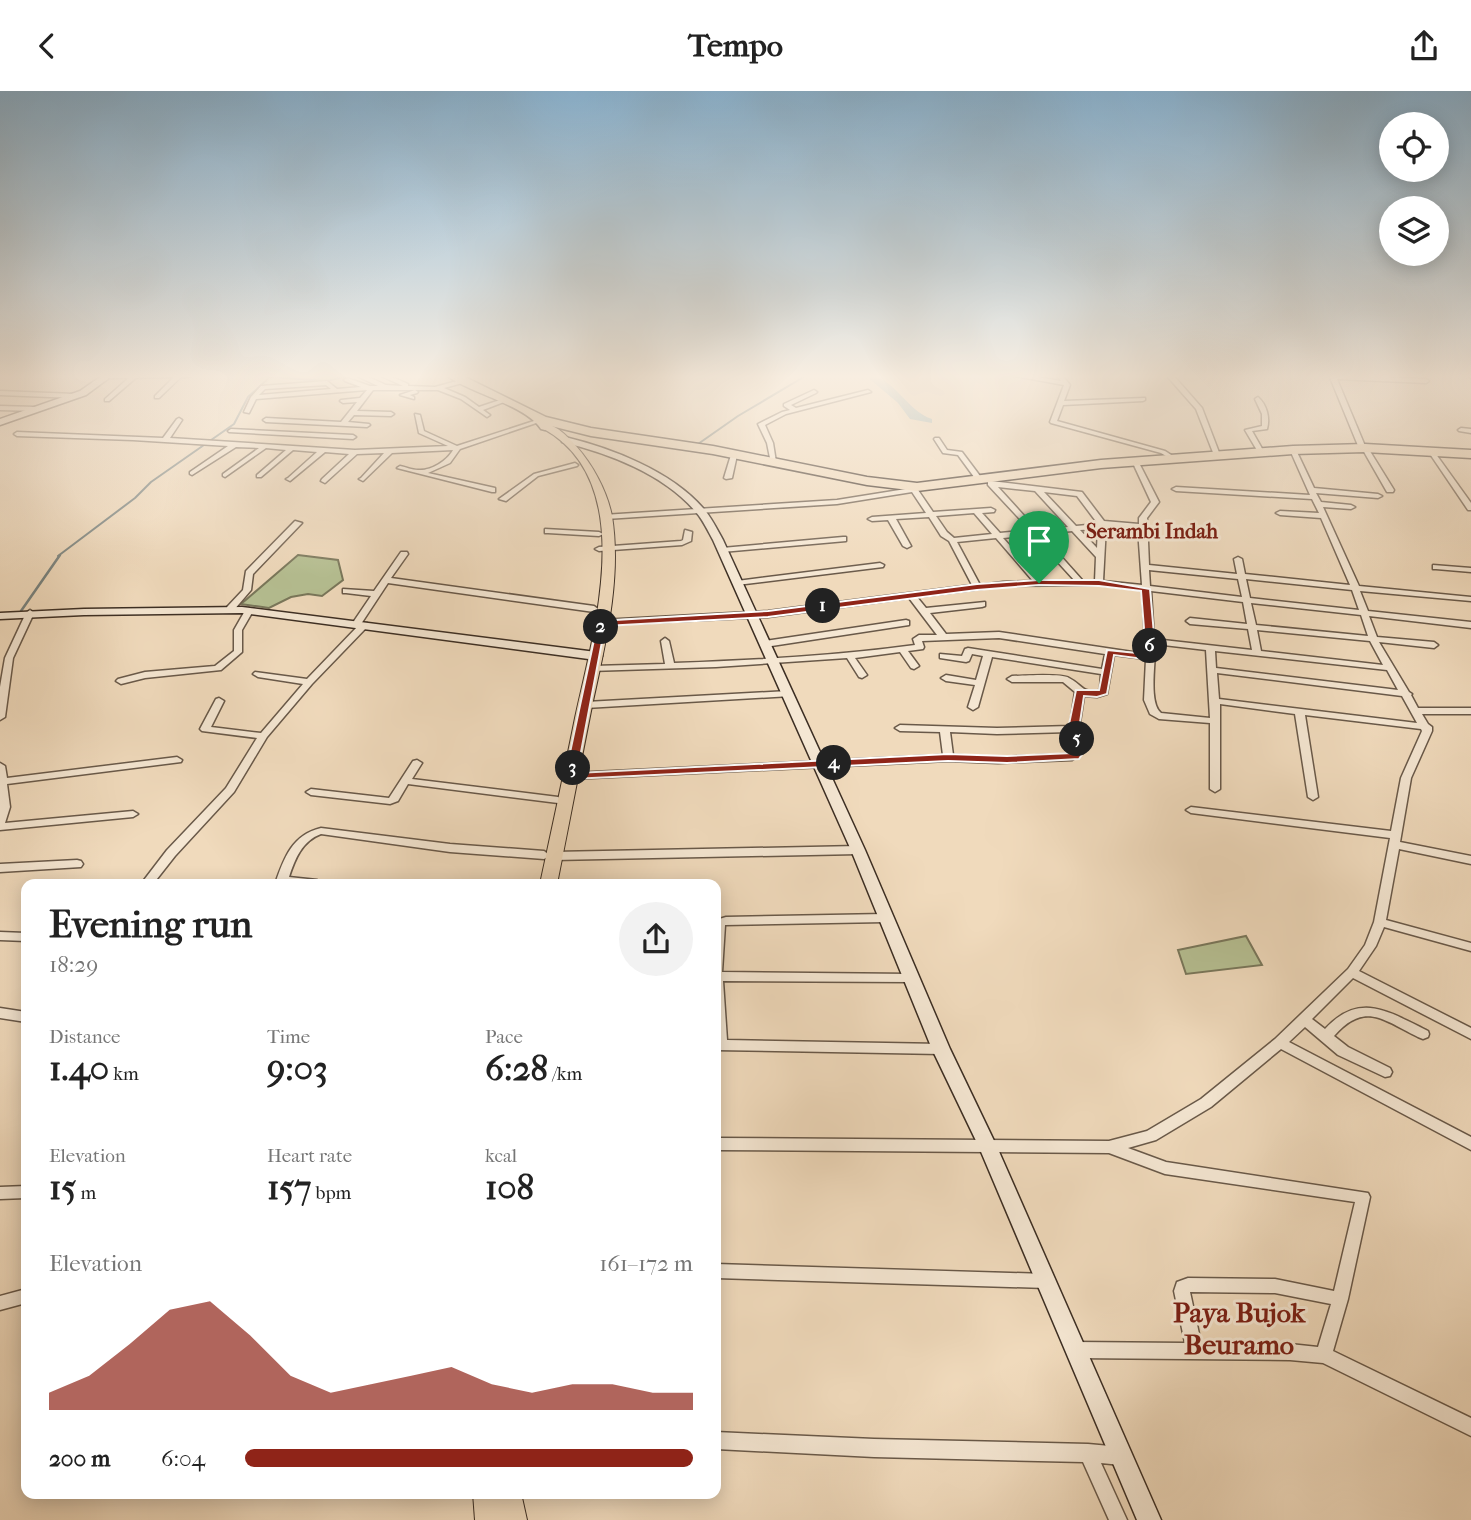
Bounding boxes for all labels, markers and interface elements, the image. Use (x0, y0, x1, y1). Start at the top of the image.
icon: back (28, 27, 66, 65)
text: Tempo (688, 27, 783, 64)
icon: share (1405, 27, 1443, 65)
map controls (1379, 112, 1449, 266)
button: locate (1379, 112, 1449, 182)
button: layers (1379, 196, 1449, 266)
pin (1009, 511, 1069, 583)
district label: Serambi Indah (1086, 519, 1218, 543)
icon: arrive (1020, 522, 1058, 560)
pin: 1 (806, 589, 840, 623)
text: 1 (819, 594, 826, 616)
pin: 2 (584, 609, 618, 645)
text: 2 (596, 615, 605, 637)
pin: 6 (1132, 629, 1168, 663)
text: 6 (1144, 634, 1155, 656)
pin: 5 (1060, 721, 1094, 757)
text: 5 (1072, 727, 1081, 749)
pin: 4 (816, 745, 852, 781)
pin: 3 (556, 751, 590, 785)
text: 4 (828, 751, 839, 773)
text: 3 (569, 756, 576, 778)
text: Evening run (49, 902, 252, 947)
button: share (619, 902, 693, 976)
text: 18:29 (49, 951, 98, 978)
text: Distance (49, 1026, 120, 1048)
text: Time (267, 1026, 310, 1048)
text: Pace (485, 1026, 523, 1048)
text: 1.40 (49, 1048, 109, 1089)
text: 9:03 (267, 1048, 328, 1089)
text: 6:28 (485, 1048, 548, 1089)
text: km (109, 1063, 139, 1085)
text: /km (548, 1063, 582, 1085)
text: Elevation (49, 1145, 126, 1167)
text: Heart rate (267, 1145, 352, 1167)
text: kcal (485, 1145, 517, 1167)
text: 15 (49, 1167, 76, 1208)
text: 157 (267, 1167, 311, 1208)
text: 108 (485, 1167, 534, 1208)
text: m (76, 1182, 96, 1204)
text: bpm (311, 1182, 351, 1204)
text: Elevation (49, 1250, 142, 1277)
text: 161–172 m (599, 1250, 693, 1277)
district label: Paya Bujok Beuramo (1173, 1296, 1307, 1361)
text: 200 m (49, 1445, 110, 1472)
text: 6:04 (161, 1445, 205, 1472)

